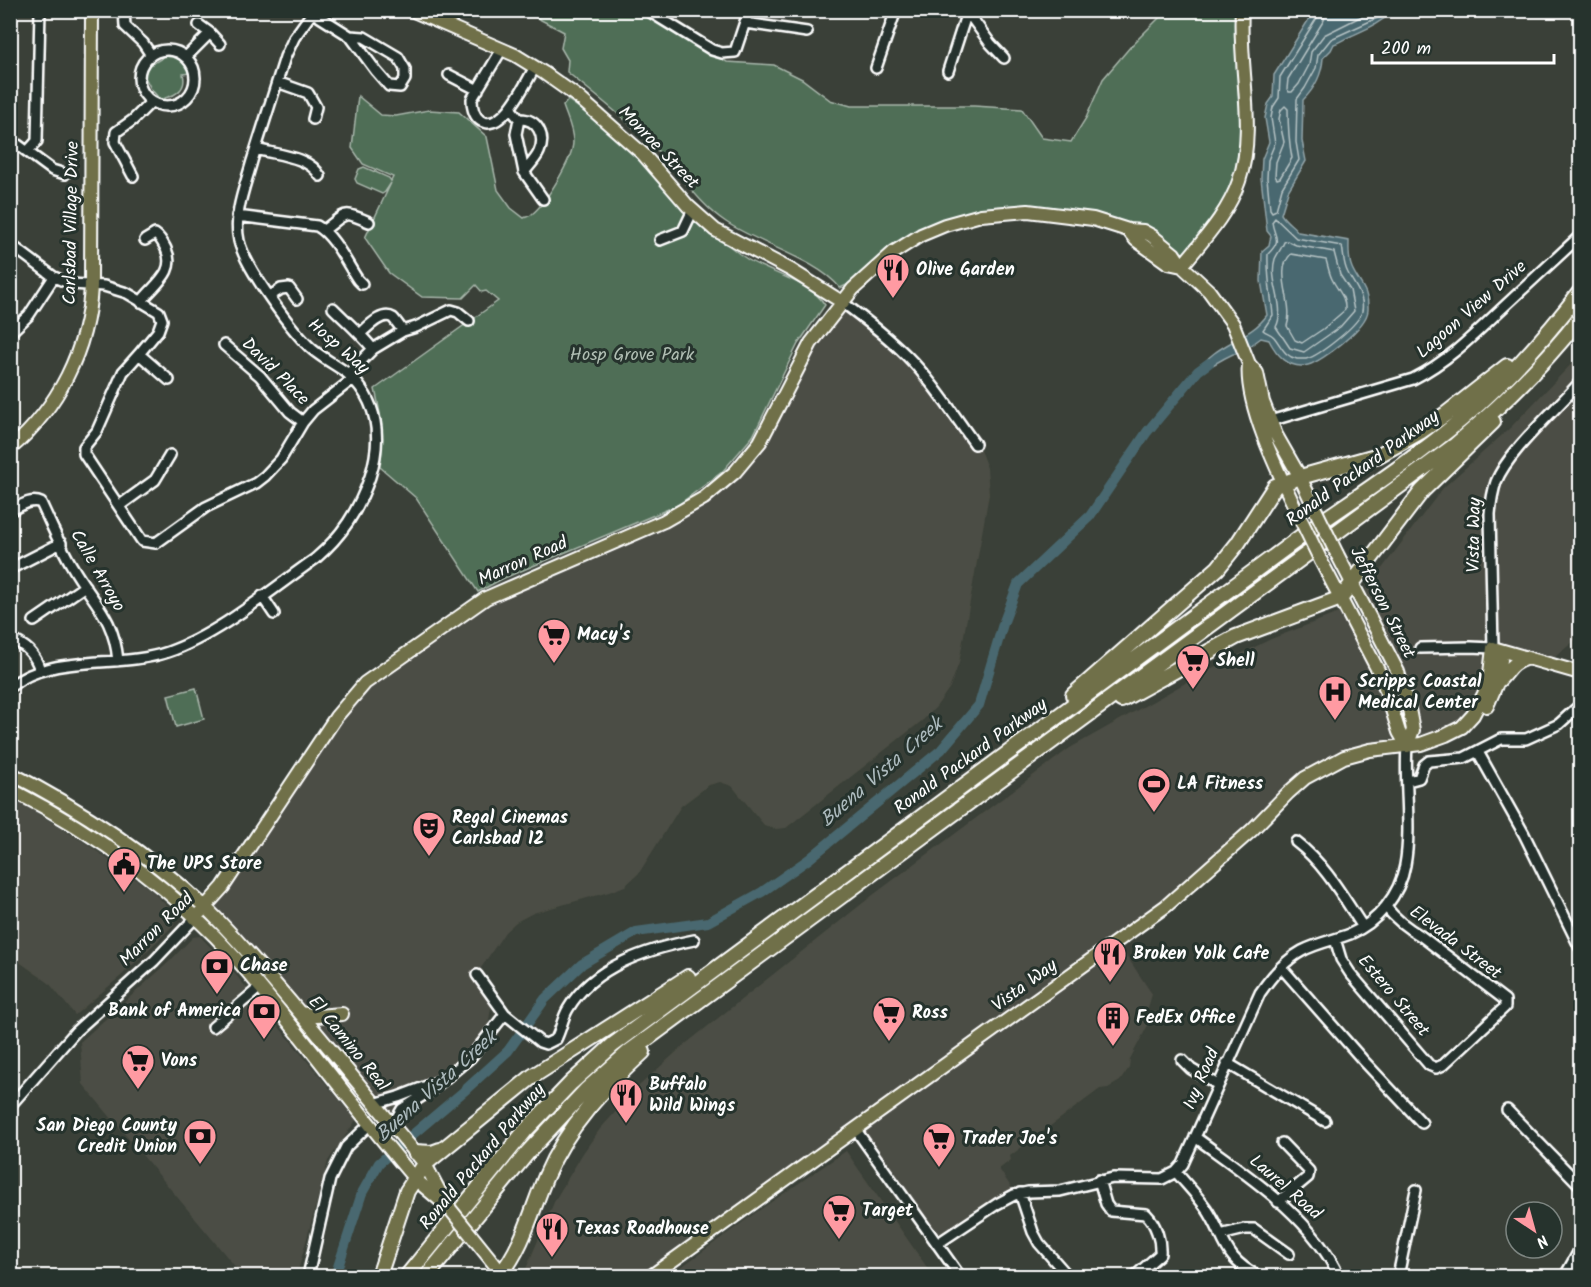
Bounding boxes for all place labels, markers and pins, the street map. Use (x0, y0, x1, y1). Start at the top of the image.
restaurant icon: Olive Garden (875, 252, 911, 299)
place label: Olive Garden (916, 256, 1015, 285)
supermarket icon: Macy's (536, 617, 572, 664)
place label: Macy's (577, 621, 631, 650)
supermarket icon: Shell (1175, 643, 1211, 690)
place label: Shell (1216, 647, 1255, 676)
place label: Scripps Coastal Medical Center (1358, 668, 1482, 718)
hospital icon: Scripps Coastal Medical Center (1317, 674, 1353, 721)
sports icon: LA Fitness (1136, 766, 1172, 813)
place label: LA Fitness (1177, 770, 1264, 799)
place label: Regal Cinemas Carlsbad 12 (452, 804, 569, 854)
theatre icon: Regal Cinemas Carlsbad 12 (411, 810, 447, 857)
public building icon: The UPS Store (106, 846, 142, 893)
place label: The UPS Store (147, 850, 262, 879)
restaurant icon: Broken Yolk Cafe (1092, 936, 1128, 983)
place label: Broken Yolk Cafe (1133, 940, 1270, 969)
bank icon: Chase (199, 948, 235, 995)
place label: Chase (240, 952, 288, 981)
bank icon: Bank of America (246, 993, 282, 1040)
supermarket icon: Ross (871, 995, 907, 1042)
place label: Bank of America (108, 997, 241, 1026)
place label: Ross (912, 999, 948, 1028)
building icon: FedEx Office (1095, 1000, 1131, 1047)
place label: FedEx Office (1136, 1004, 1236, 1033)
supermarket icon: Vons (120, 1043, 156, 1090)
place label: Vons (161, 1047, 198, 1076)
place label: Buffalo Wild Wings (649, 1071, 736, 1121)
restaurant icon: Buffalo Wild Wings (608, 1077, 644, 1124)
place label: San Diego County Credit Union (36, 1112, 178, 1162)
bank icon: San Diego County Credit Union (182, 1118, 218, 1165)
supermarket icon: Trader Joe's (921, 1121, 957, 1168)
place label: Trader Joe's (962, 1125, 1058, 1154)
supermarket icon: Target (821, 1193, 857, 1240)
place label: Target (862, 1197, 914, 1226)
restaurant icon: Texas Roadhouse (534, 1211, 570, 1258)
place label: Texas Roadhouse (575, 1215, 709, 1244)

